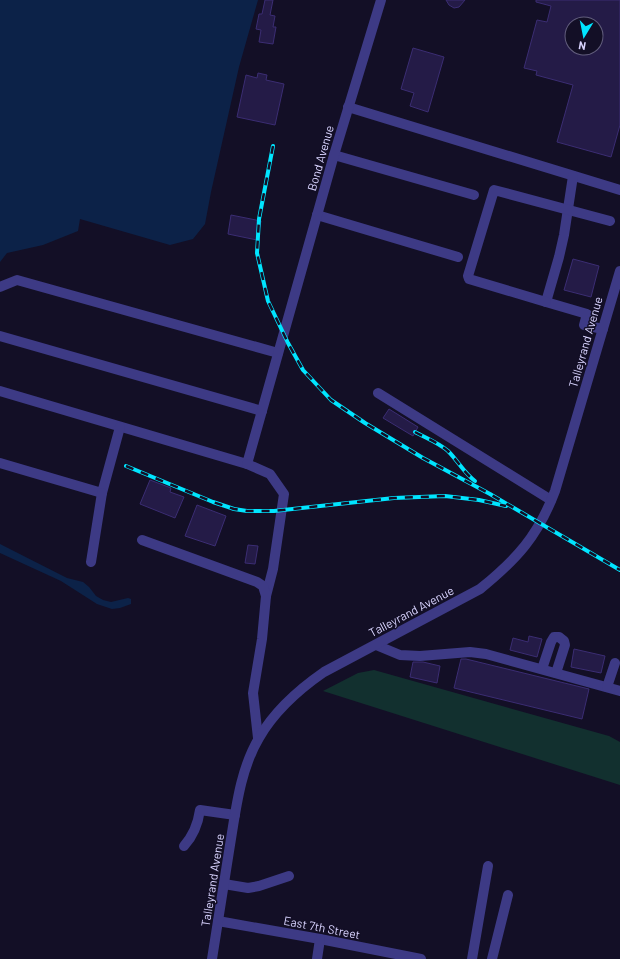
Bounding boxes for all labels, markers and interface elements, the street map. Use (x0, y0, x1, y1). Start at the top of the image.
north arrow (564, 16, 604, 56)
text: N (577, 39, 587, 53)
street label: Bond Avenue (304, 124, 336, 192)
street label: Talleyrand Avenue (565, 295, 605, 389)
street label: Talleyrand Avenue (366, 583, 456, 639)
street label: Talleyrand Avenue (198, 832, 226, 928)
street label: East 7th Street (283, 913, 361, 941)

